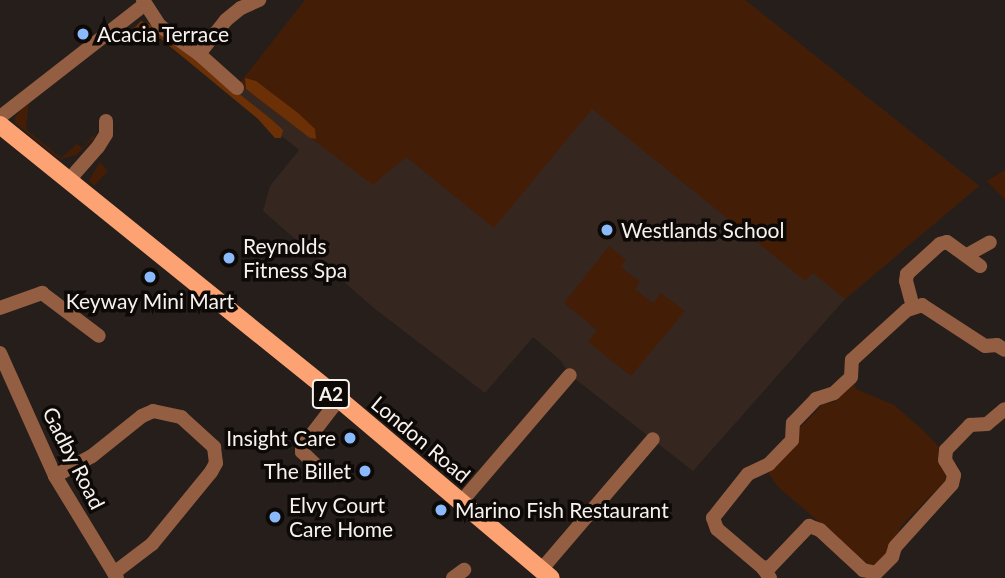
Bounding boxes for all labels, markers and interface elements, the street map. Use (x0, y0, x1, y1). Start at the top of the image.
place label: Acacia Terrace (97, 21, 230, 47)
marker: Acacia Terrace (75, 26, 91, 42)
place label: Westlands School (621, 217, 784, 243)
marker: Westlands School (599, 222, 615, 238)
place label: Reynolds Fitness Spa (243, 233, 347, 283)
marker: Reynolds Fitness Spa (221, 250, 237, 266)
marker: Keyway Mini Mart (142, 269, 158, 285)
place label: Keyway Mini Mart (66, 288, 234, 314)
road number: A2 (312, 378, 350, 410)
street label: London Road (367, 390, 475, 488)
street label: Gadby Road (37, 402, 111, 514)
place label: Insight Care (226, 425, 336, 451)
marker: Insight Care (342, 430, 358, 446)
place label: The Billet (264, 458, 351, 484)
marker: The Billet (357, 463, 373, 479)
place label: Elvy Court Care Home (289, 492, 393, 542)
place label: Marino Fish Restaurant (455, 497, 669, 523)
marker: Marino Fish Restaurant (433, 502, 449, 518)
marker: Elvy Court Care Home (267, 509, 283, 525)

